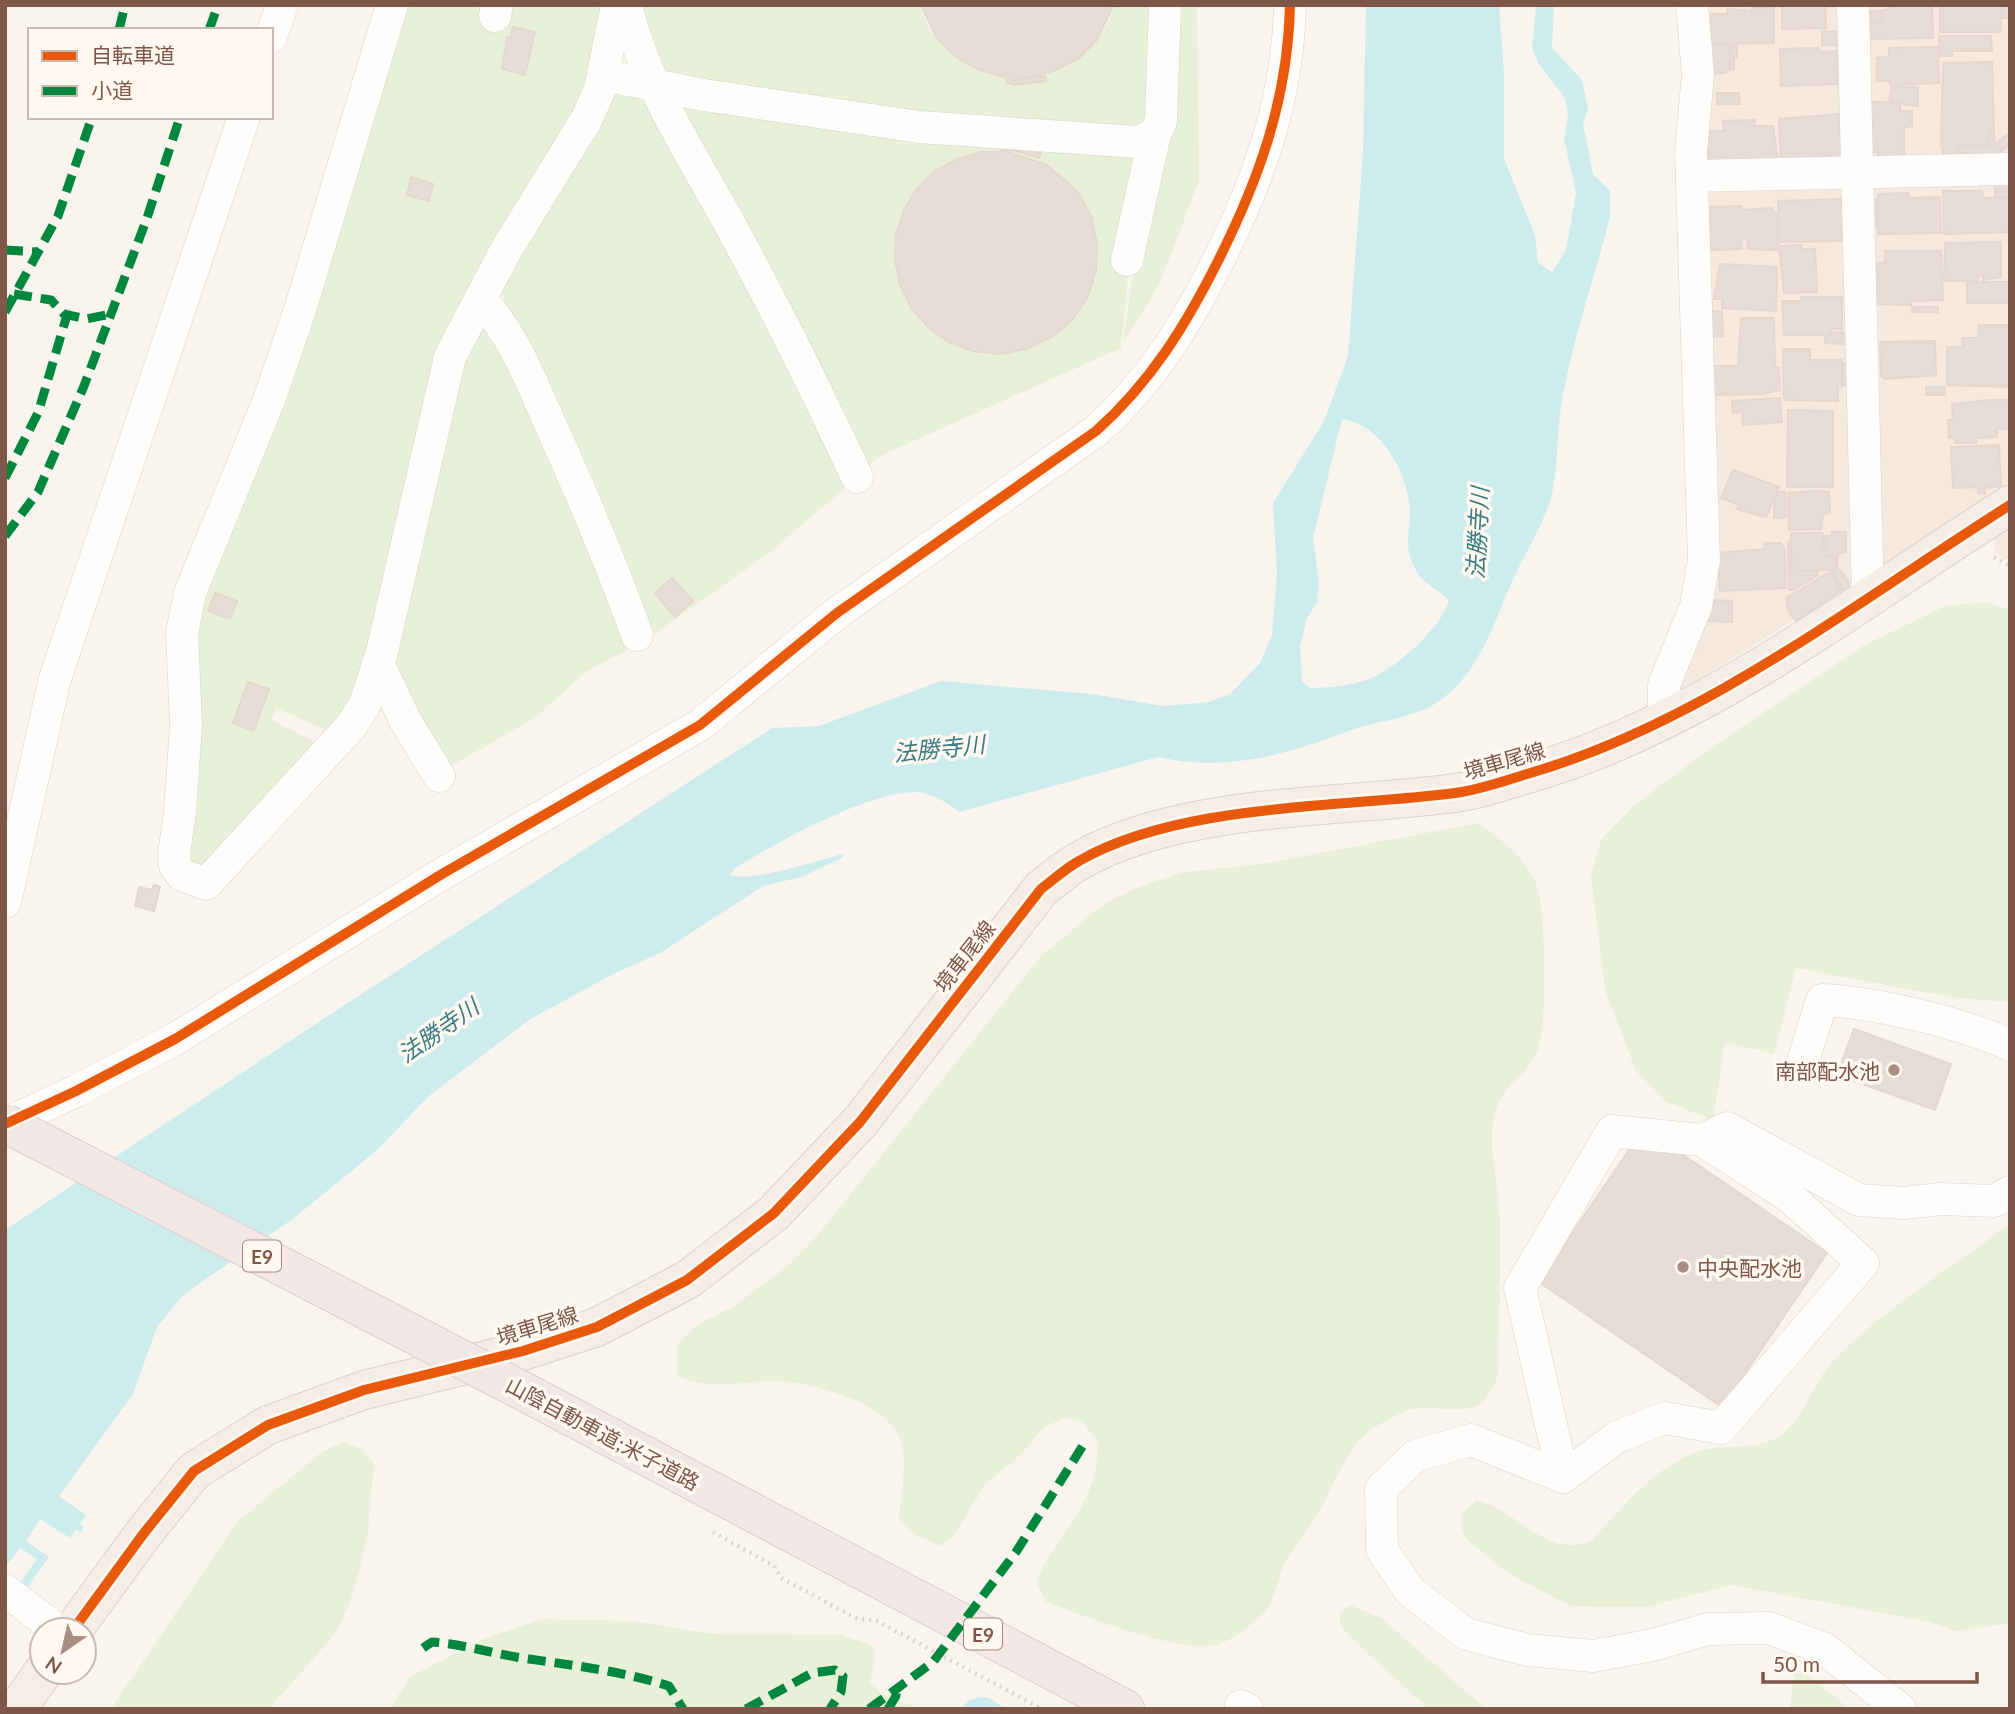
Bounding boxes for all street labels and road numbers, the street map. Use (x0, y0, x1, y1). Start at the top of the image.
street label: 境車尾線 (1460, 736, 1548, 784)
street label: 境車尾線 (928, 915, 1000, 997)
road number: E9 (243, 1240, 281, 1272)
street label: 境車尾線 (493, 1301, 581, 1349)
street label: 山陰自動車道;米子道路 (502, 1371, 704, 1495)
road number: E9 (964, 1618, 1002, 1650)

